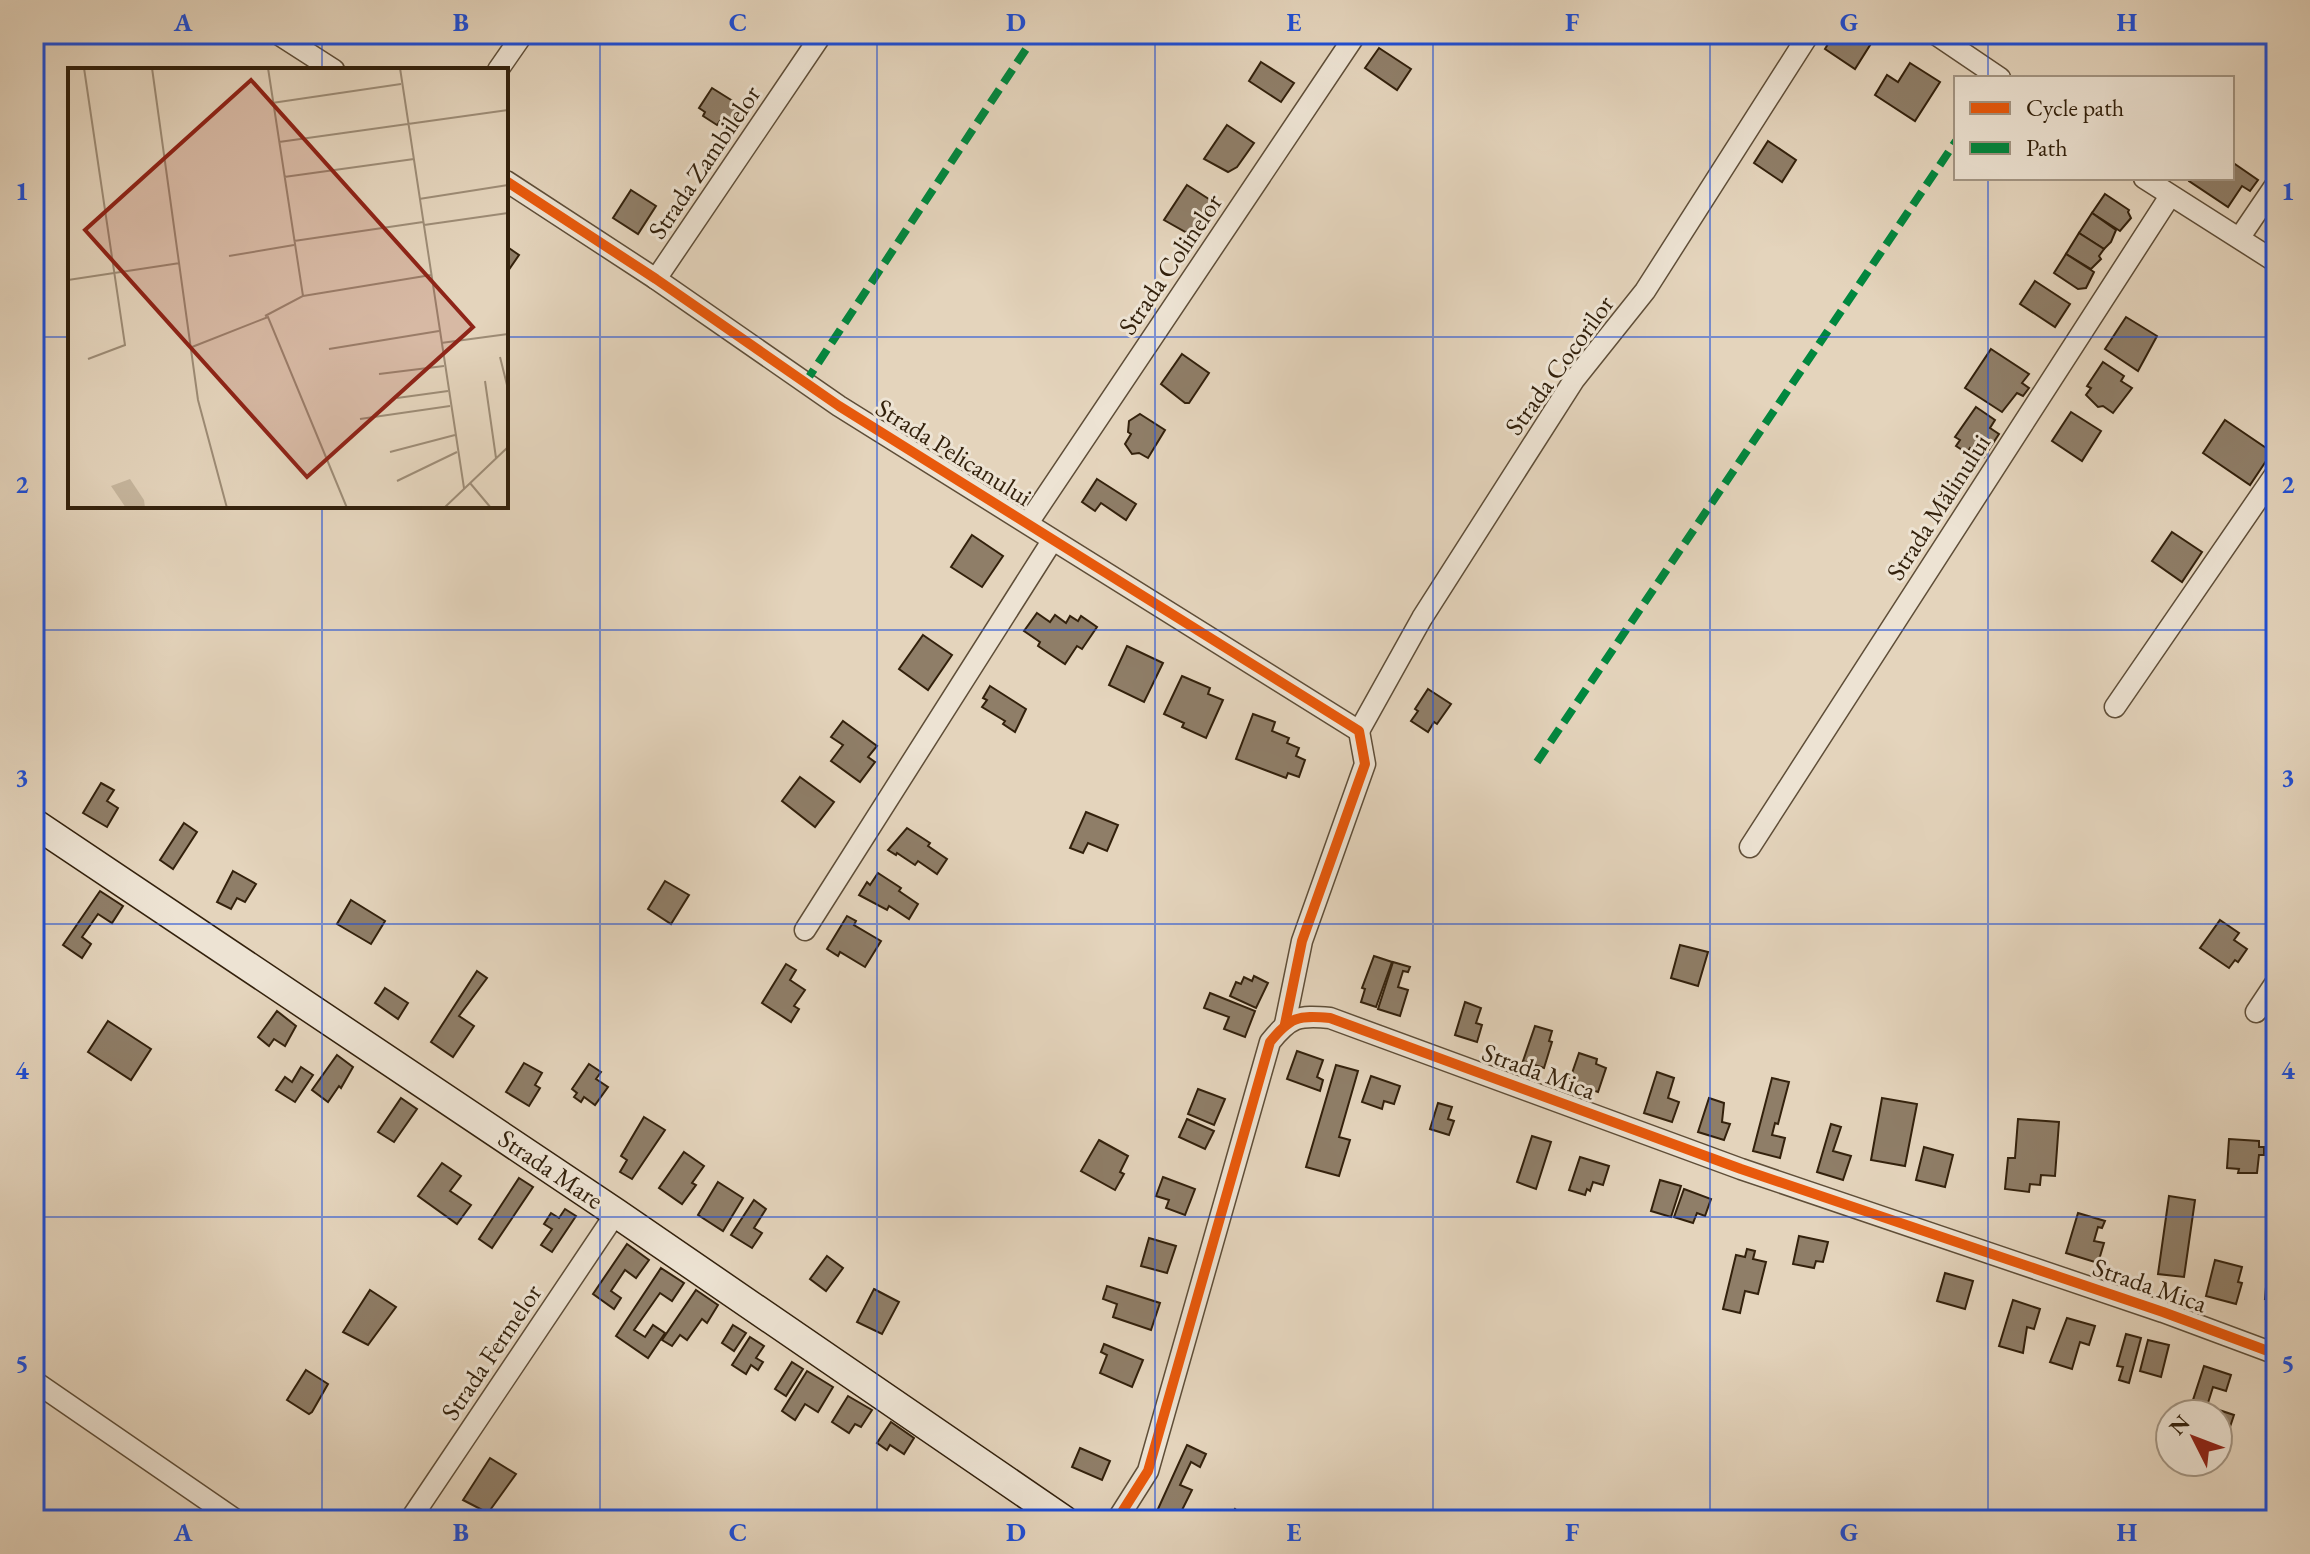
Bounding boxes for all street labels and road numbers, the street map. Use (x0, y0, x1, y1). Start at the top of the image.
street label: Strada Zambilelor (640, 78, 768, 245)
street label: Strada Colinelor (1110, 187, 1230, 341)
street label: Strada Cocorilor (1497, 288, 1621, 442)
street label: Strada Pelicanului (869, 390, 1039, 514)
street label: Strada Mălinului (1878, 427, 1998, 587)
street label: Strada Mica (1478, 1035, 1601, 1107)
street label: Strada Mare (492, 1121, 610, 1217)
street label: Strada Mica (2088, 1250, 2212, 1321)
street label: Strada Fermelor (433, 1277, 549, 1427)

